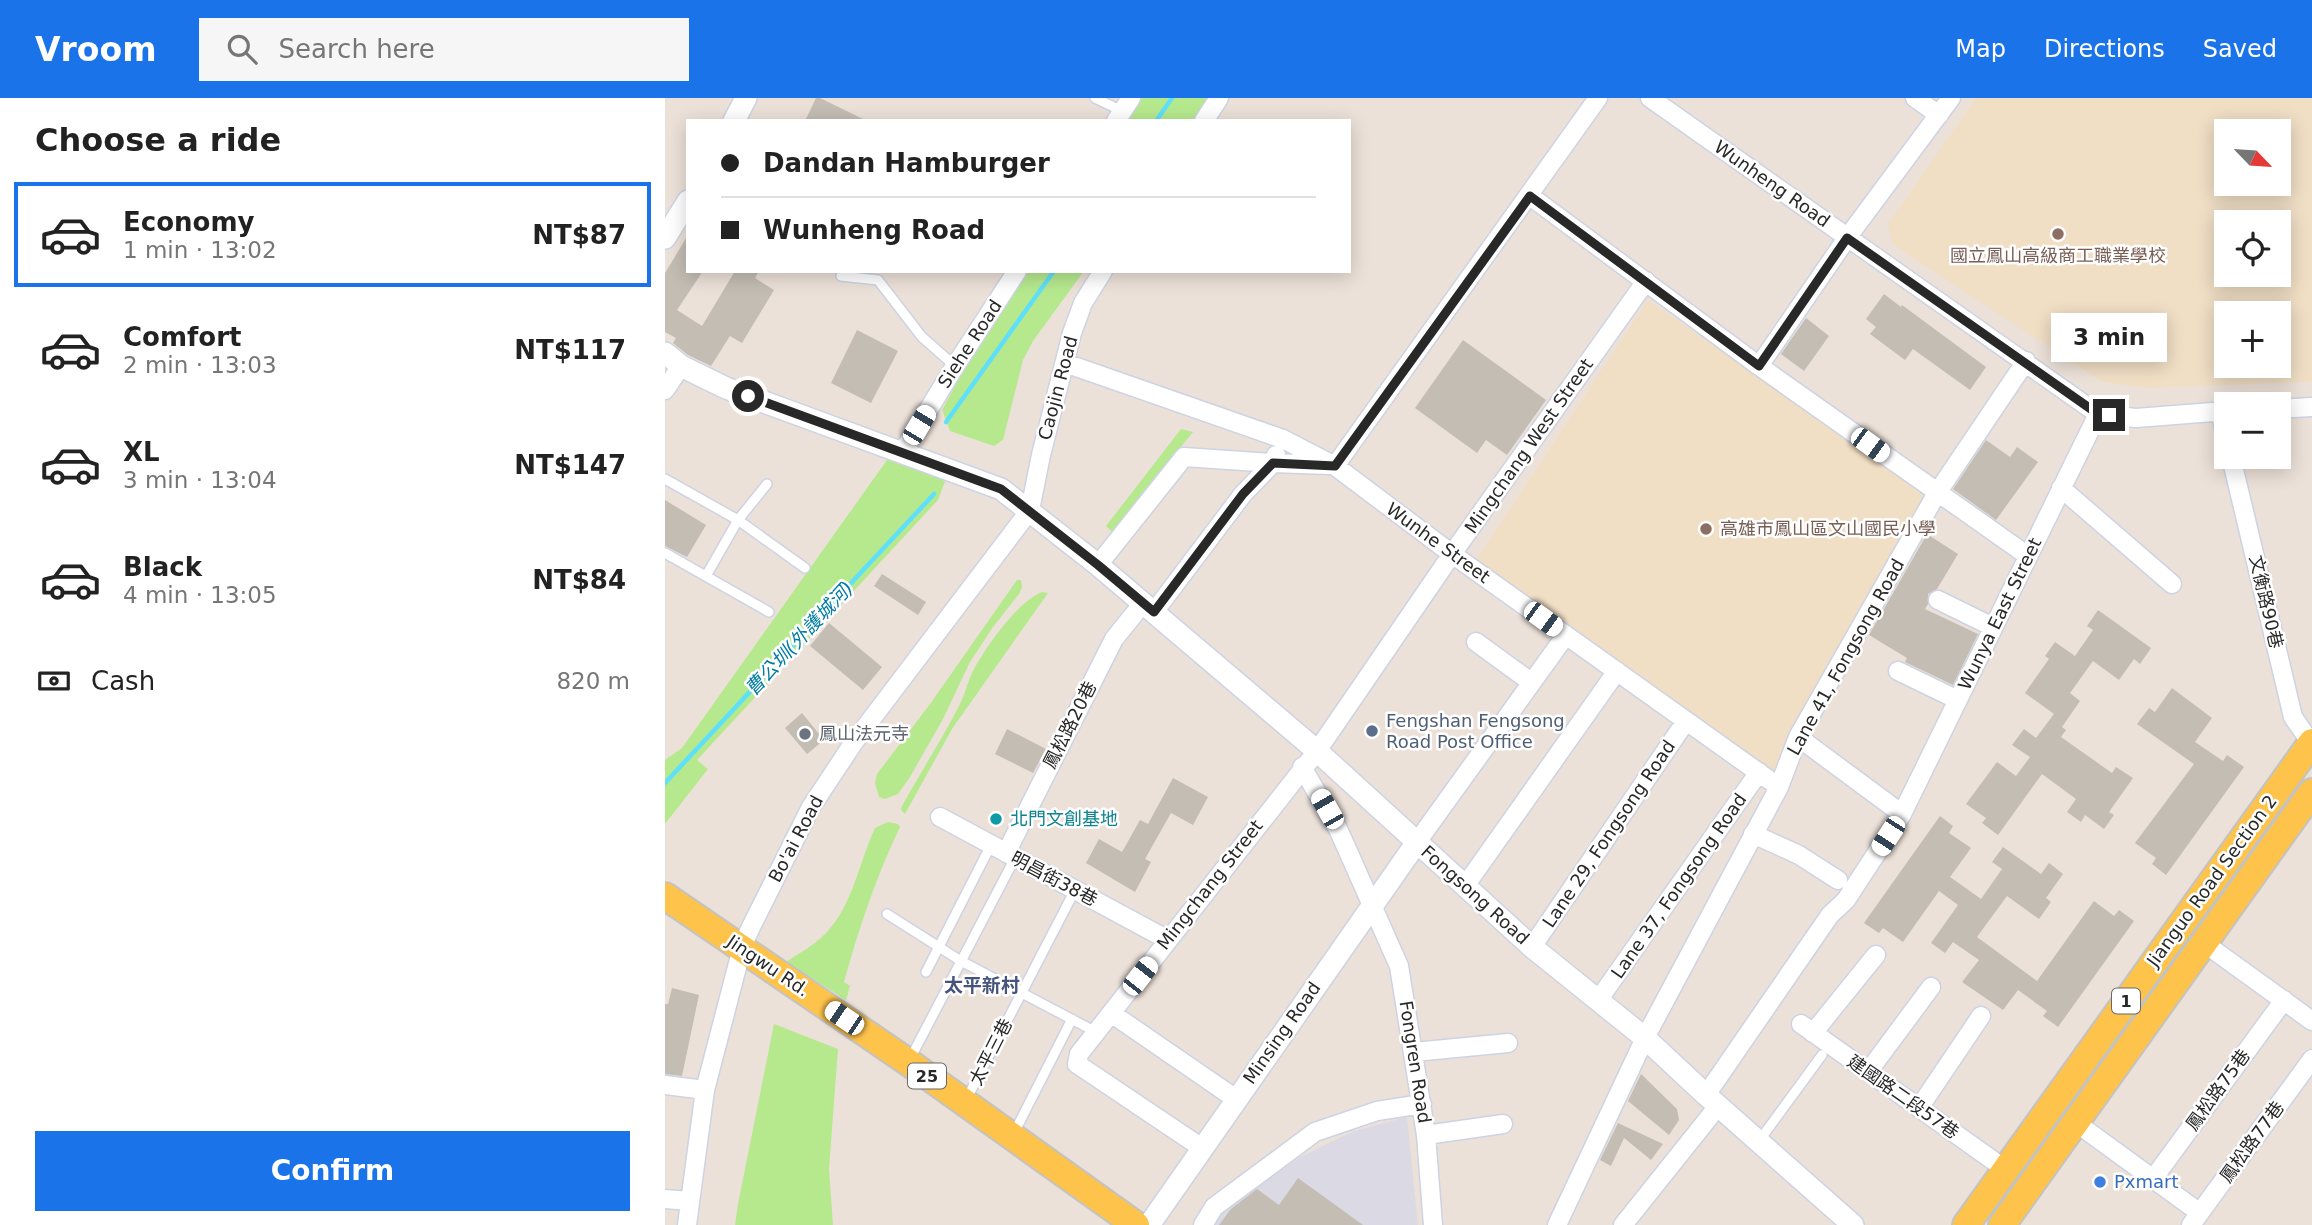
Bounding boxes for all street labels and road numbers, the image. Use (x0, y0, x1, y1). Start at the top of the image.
street label: Wunheng Road (1710, 136, 1834, 231)
street label: Siehe Road (933, 296, 1006, 392)
street label: Caojin Road (1034, 334, 1081, 442)
street label: Mingchang West Street (1460, 354, 1597, 537)
street label: Wunhe Street (1382, 498, 1494, 587)
street label: Wunya East Street (1954, 534, 2046, 693)
street label: 文衡路90巷 (2246, 553, 2287, 650)
street label: Lane 41, Fongsong Road (1783, 555, 1908, 759)
street label: 鳳松路20巷 (1039, 678, 1100, 772)
street label: Lane 29, Fongsong Road (1538, 736, 1679, 931)
street label: Lane 37, Fongsong Road (1607, 789, 1751, 982)
street label: Jianguo Road Section 2 (2142, 791, 2281, 972)
street label: Bo'ai Road (764, 792, 827, 886)
street label: Mingchang Street (1152, 816, 1267, 954)
street label: Fongsong Road (1417, 841, 1534, 948)
street label: 明昌街38巷 (1007, 847, 1101, 910)
street label: Jingwu Rd. (722, 930, 813, 1001)
street label: Minsing Road (1239, 978, 1325, 1088)
road number: 1 (2112, 988, 2140, 1014)
street label: Fongren Road (1395, 999, 1436, 1125)
street label: 太平三巷 (965, 1015, 1016, 1089)
street label: 鳳松路75巷 (2181, 1045, 2254, 1134)
street label: 建國路二段57巷 (1844, 1050, 1963, 1143)
road number: 25 (908, 1064, 946, 1088)
street label: 鳳松路77巷 (2215, 1097, 2288, 1186)

